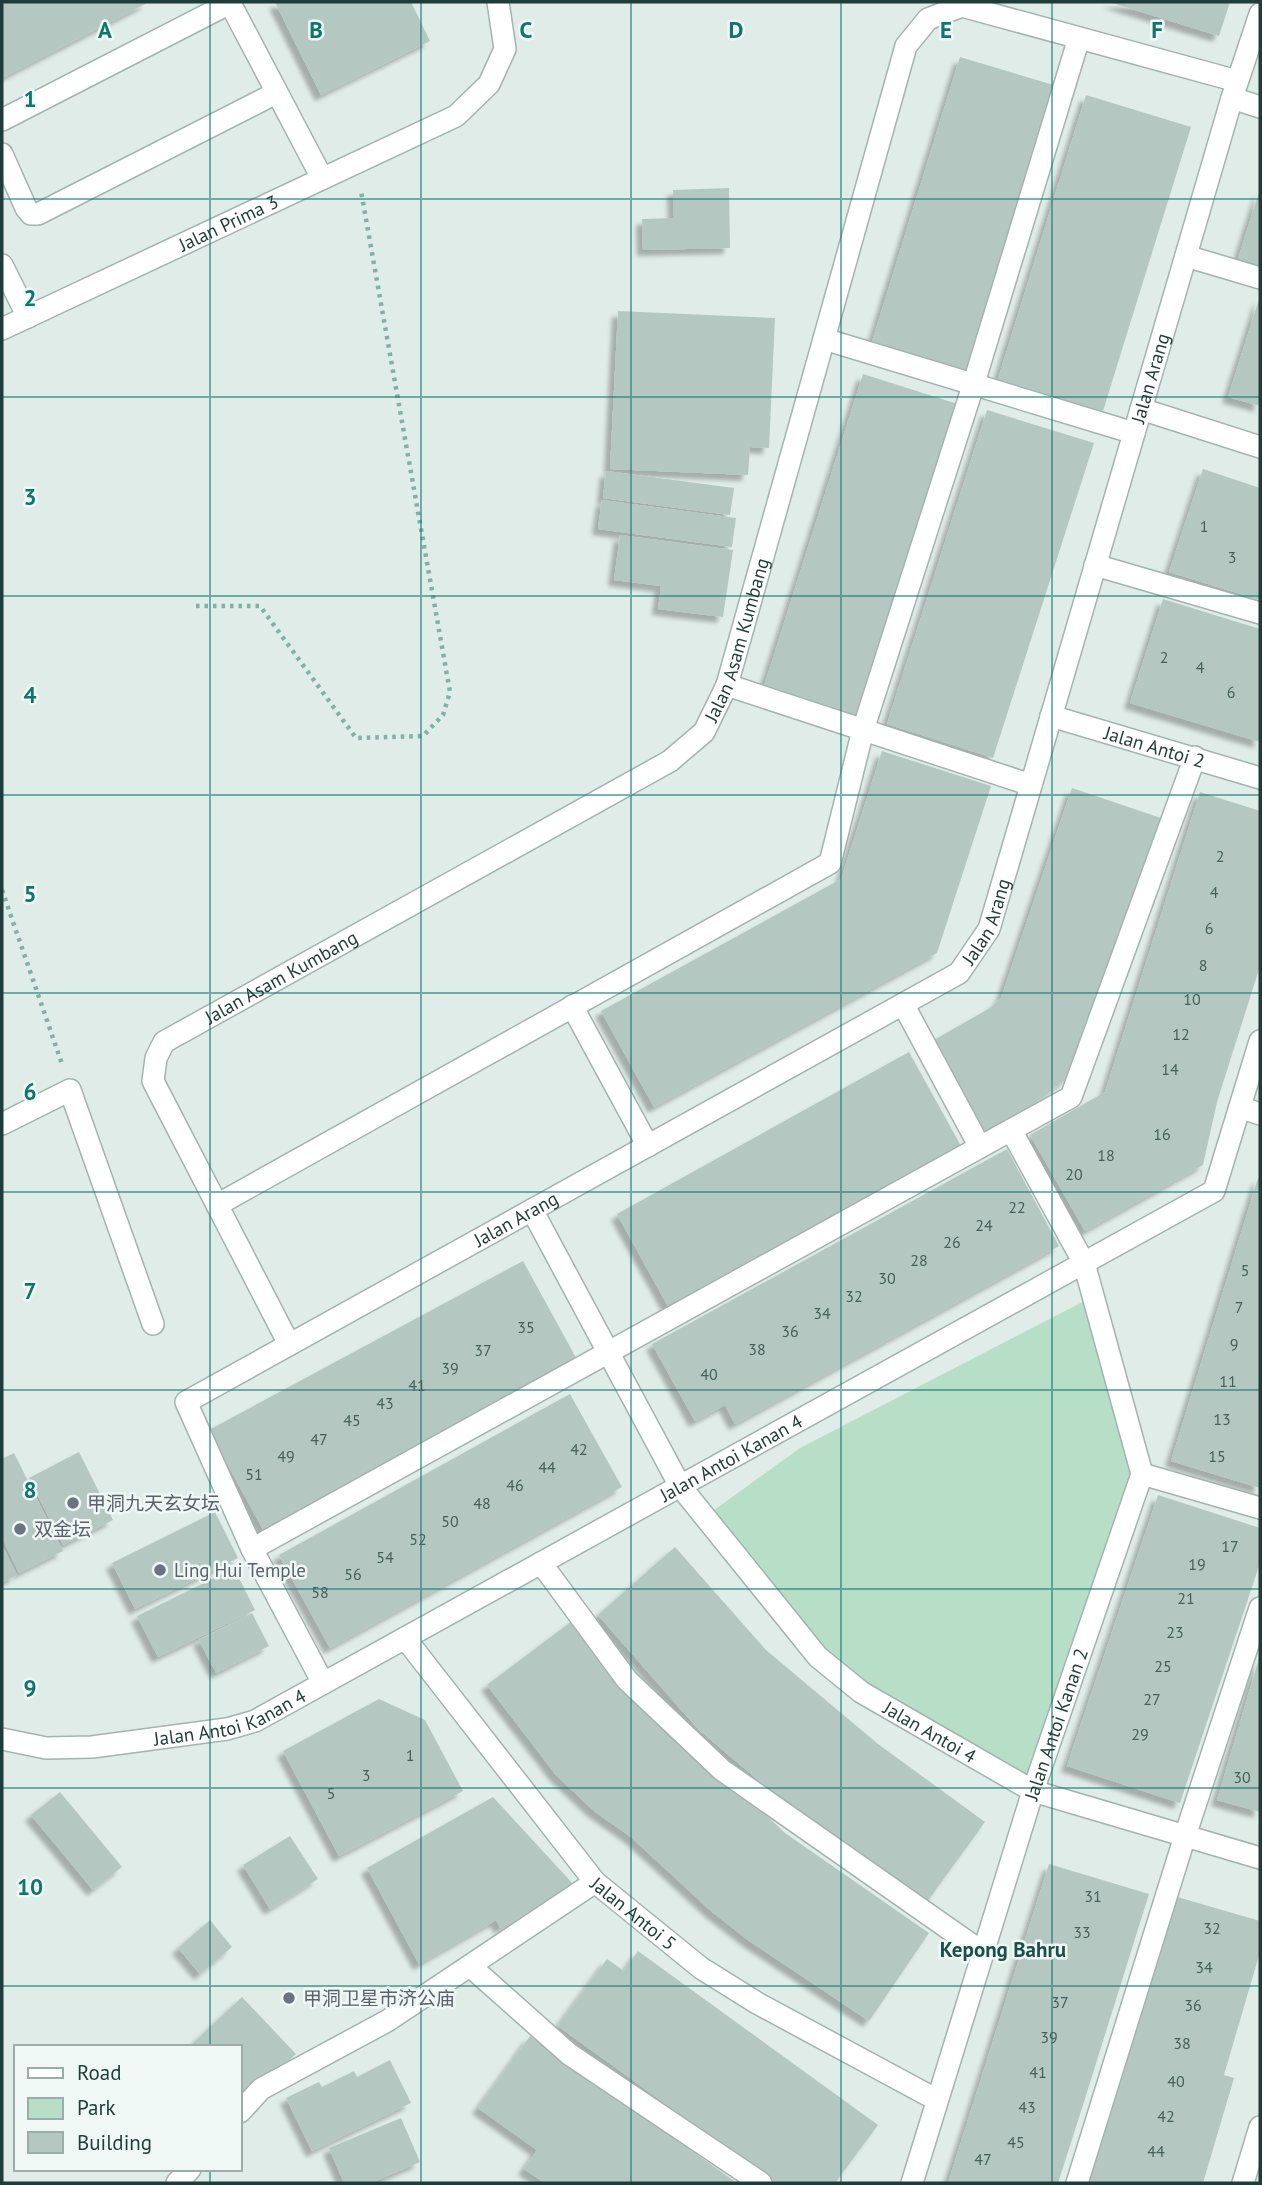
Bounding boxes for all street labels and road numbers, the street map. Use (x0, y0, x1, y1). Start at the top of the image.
street label: Jalan Prima 3 (174, 189, 282, 257)
street label: Jalan Arang (1125, 330, 1175, 427)
street label: Jalan Asam Kumbang (698, 555, 774, 727)
street label: Jalan Antoi 2 (1101, 720, 1207, 773)
street label: Jalan Arang (956, 876, 1015, 970)
street label: Jalan Asam Kumbang (200, 925, 362, 1030)
street label: Jalan Arang (469, 1186, 562, 1252)
street label: Jalan Antoi Kanan 4 (655, 1409, 806, 1507)
street label: Jalan Antoi Kanan 2 (1019, 1645, 1093, 1804)
street label: Jalan Antoi Kanan 4 (151, 1683, 310, 1751)
street label: Jalan Antoi 4 (878, 1695, 981, 1768)
street label: Jalan Antoi 5 (585, 1871, 681, 1955)

